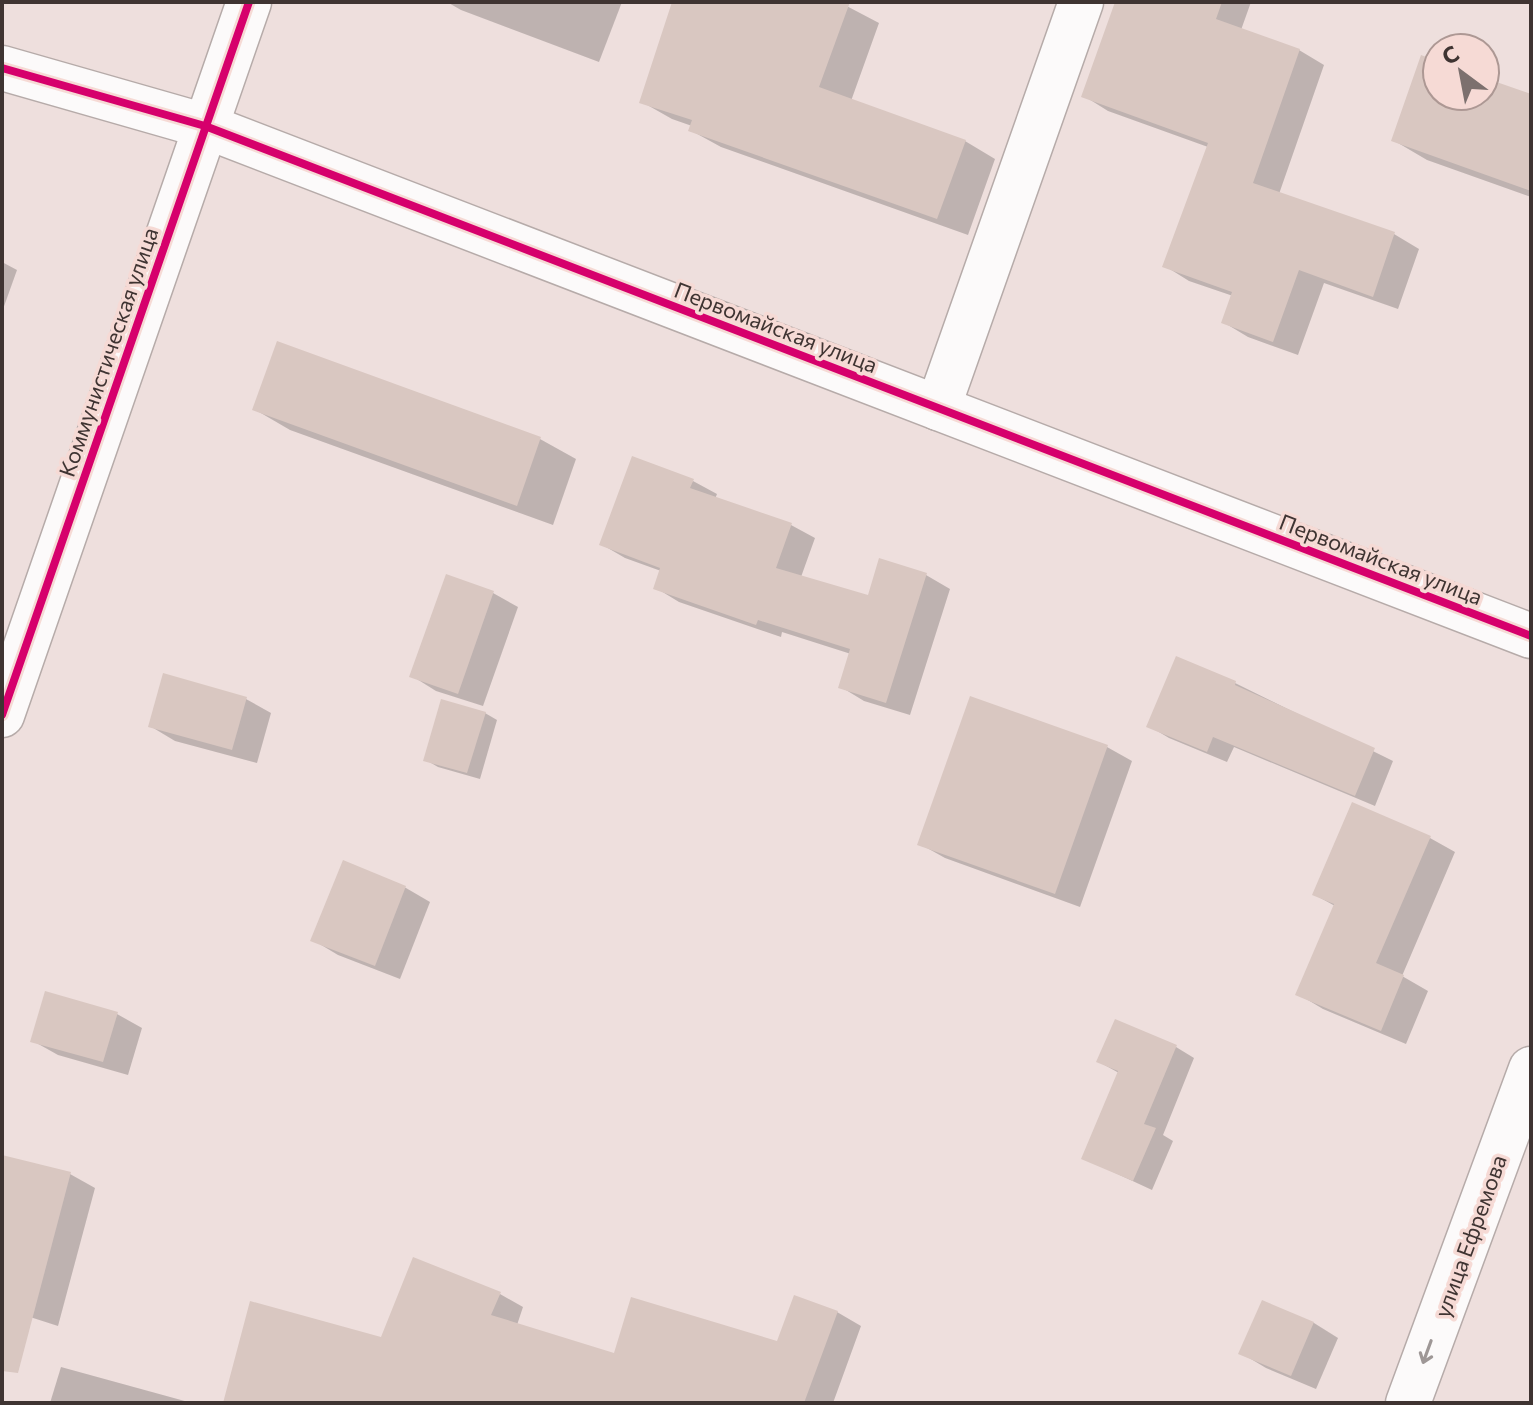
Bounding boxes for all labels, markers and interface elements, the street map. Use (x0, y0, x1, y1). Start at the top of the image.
north arrow (1421, 32, 1501, 112)
text: С (1437, 39, 1464, 70)
street label: Коммунистическая улица (53, 224, 163, 480)
street label: Первомайская улица (671, 276, 881, 378)
street label: Первомайская улица (1276, 508, 1486, 610)
street label: улица Ефремова (1428, 1151, 1512, 1321)
one-way arrow (1419, 1339, 1433, 1364)

